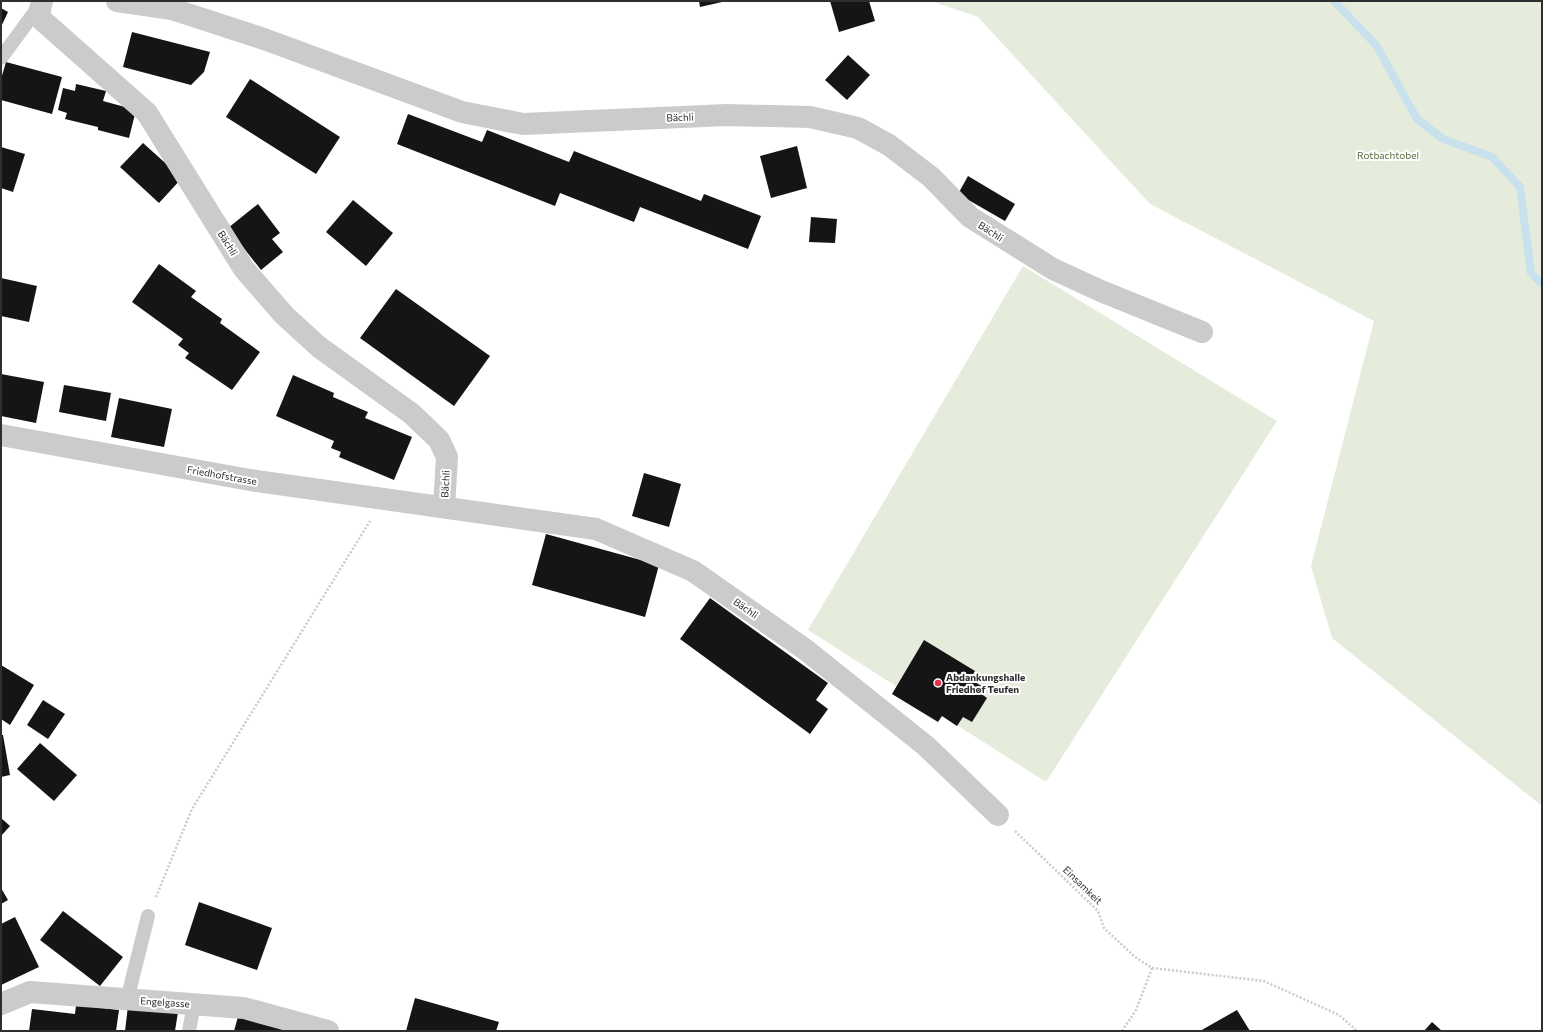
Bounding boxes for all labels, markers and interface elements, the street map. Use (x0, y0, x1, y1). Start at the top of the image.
street label: Bächli (666, 111, 694, 123)
park label: Rotbachtobel (1357, 149, 1419, 161)
street label: Bächli (976, 218, 1006, 244)
street label: Bächli (216, 228, 240, 258)
street label: Friedhofstrasse (186, 463, 258, 487)
street label: Bächli (438, 470, 452, 498)
street label: Bächli (731, 595, 761, 621)
place label: Abdankungshalle Friedhof Teufen (946, 671, 1025, 695)
marker: Abdankungshalle Friedhof Teufen (933, 678, 943, 688)
street label: Einsamkeit (1061, 863, 1105, 907)
street label: Engelgasse (140, 994, 190, 1010)

